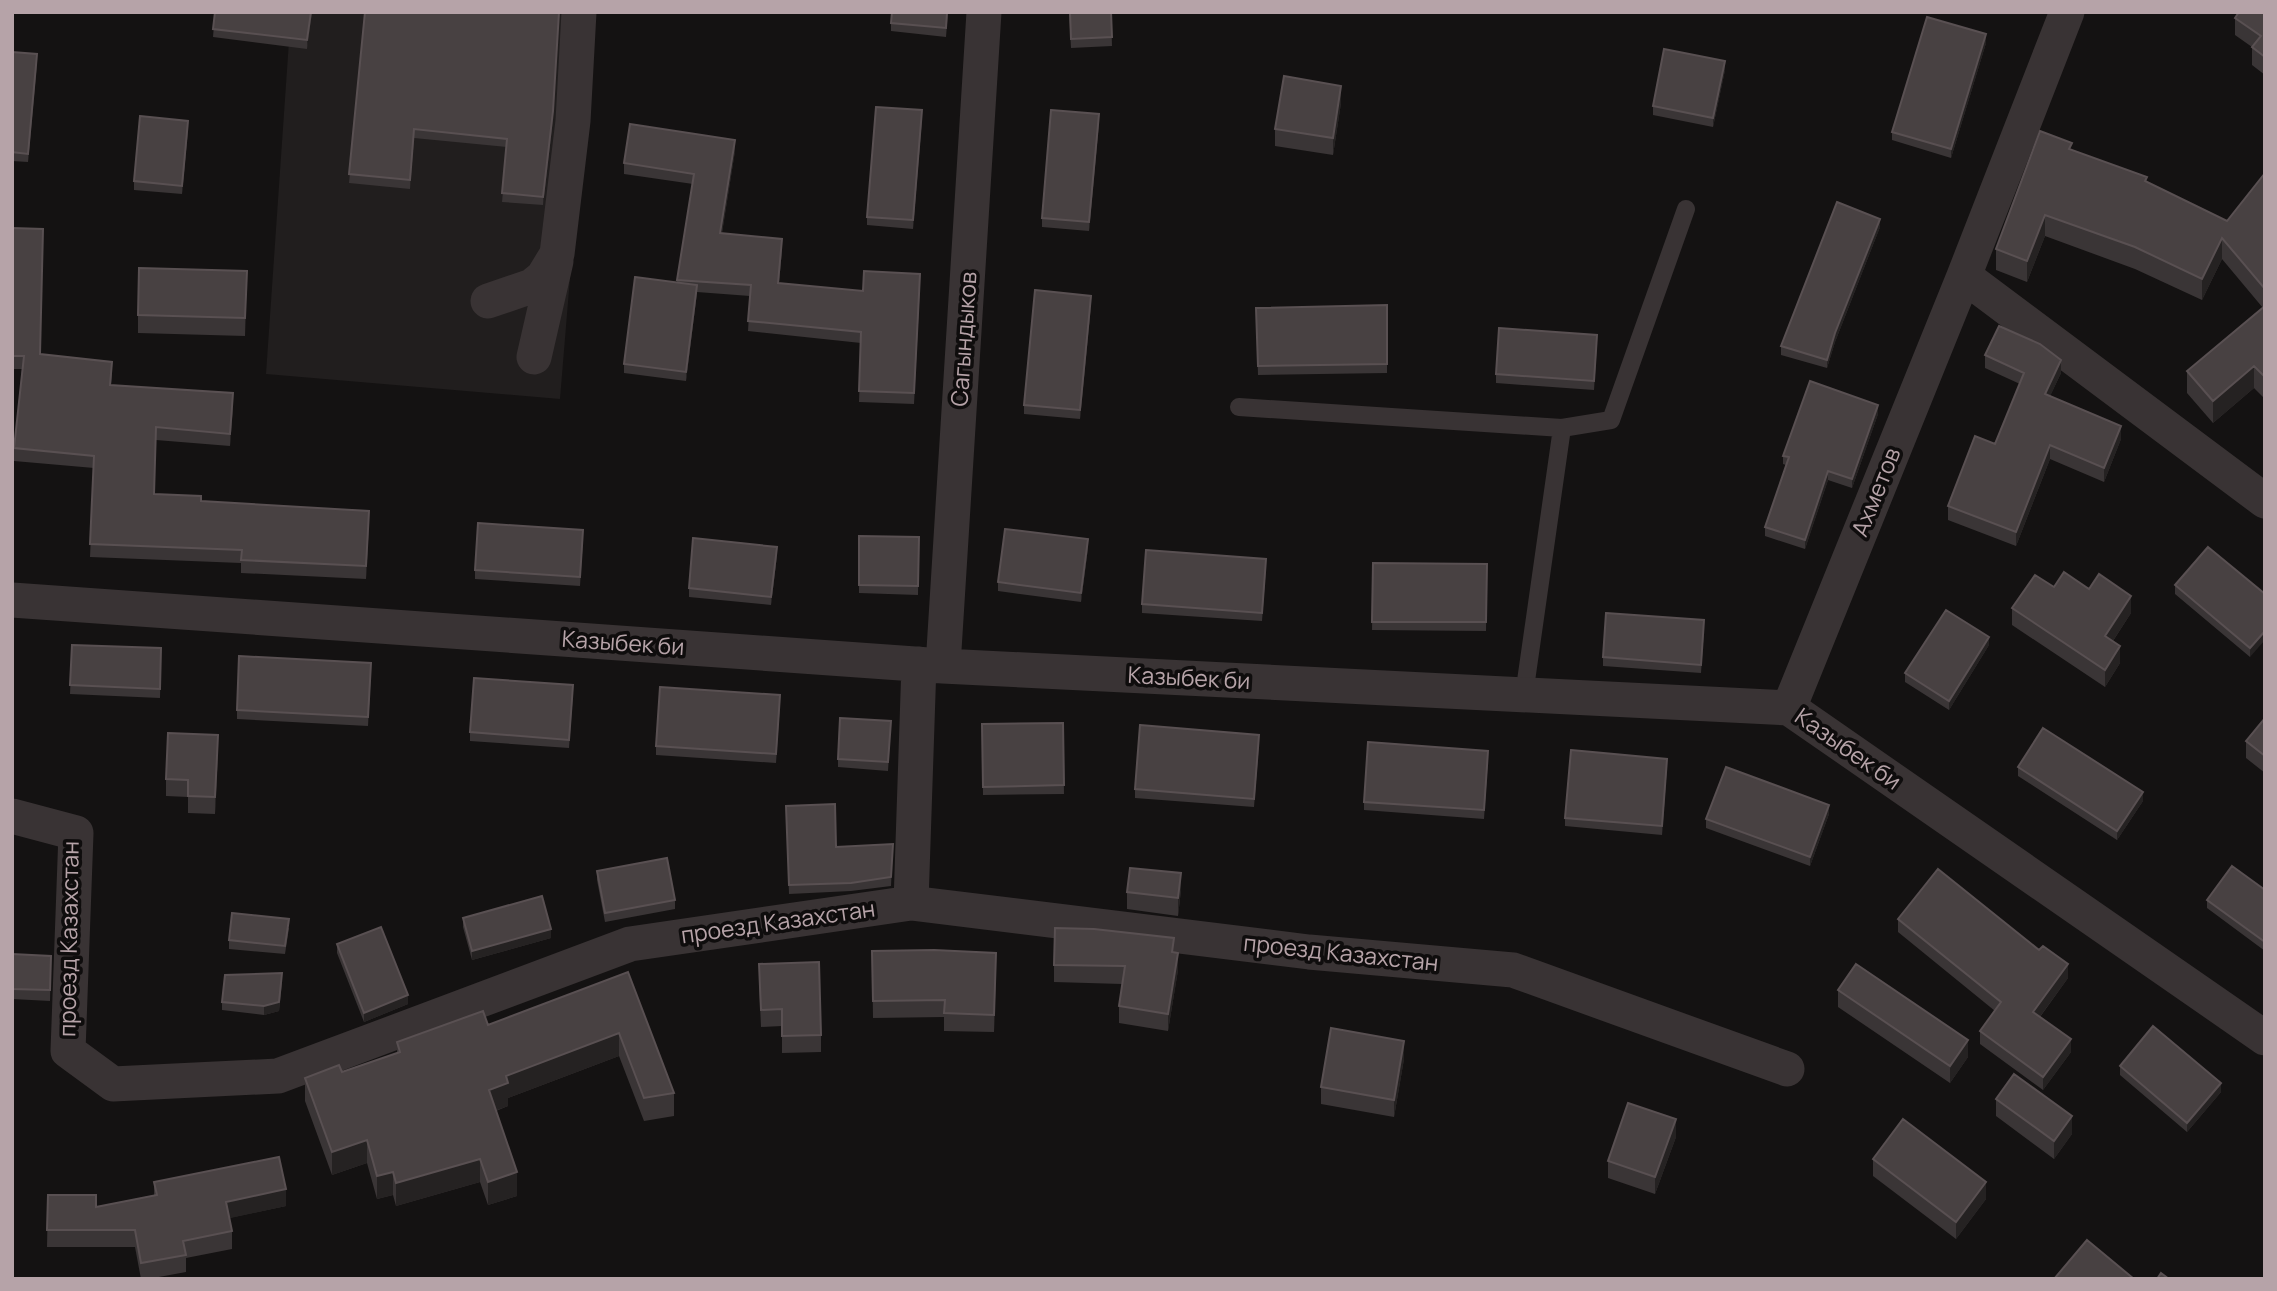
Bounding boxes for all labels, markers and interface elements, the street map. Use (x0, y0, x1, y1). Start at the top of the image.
street label: Сагындыков (942, 270, 984, 407)
street label: Ахметов (1843, 442, 1907, 541)
street label: Казыбек би (561, 622, 685, 662)
street label: Казыбек би (1127, 658, 1251, 696)
street label: Казыбек би (1789, 700, 1908, 797)
street label: проезд Казахстан (50, 841, 86, 1037)
street label: проезд Казахстан (679, 892, 877, 950)
street label: проезд Казахстан (1242, 926, 1440, 978)

